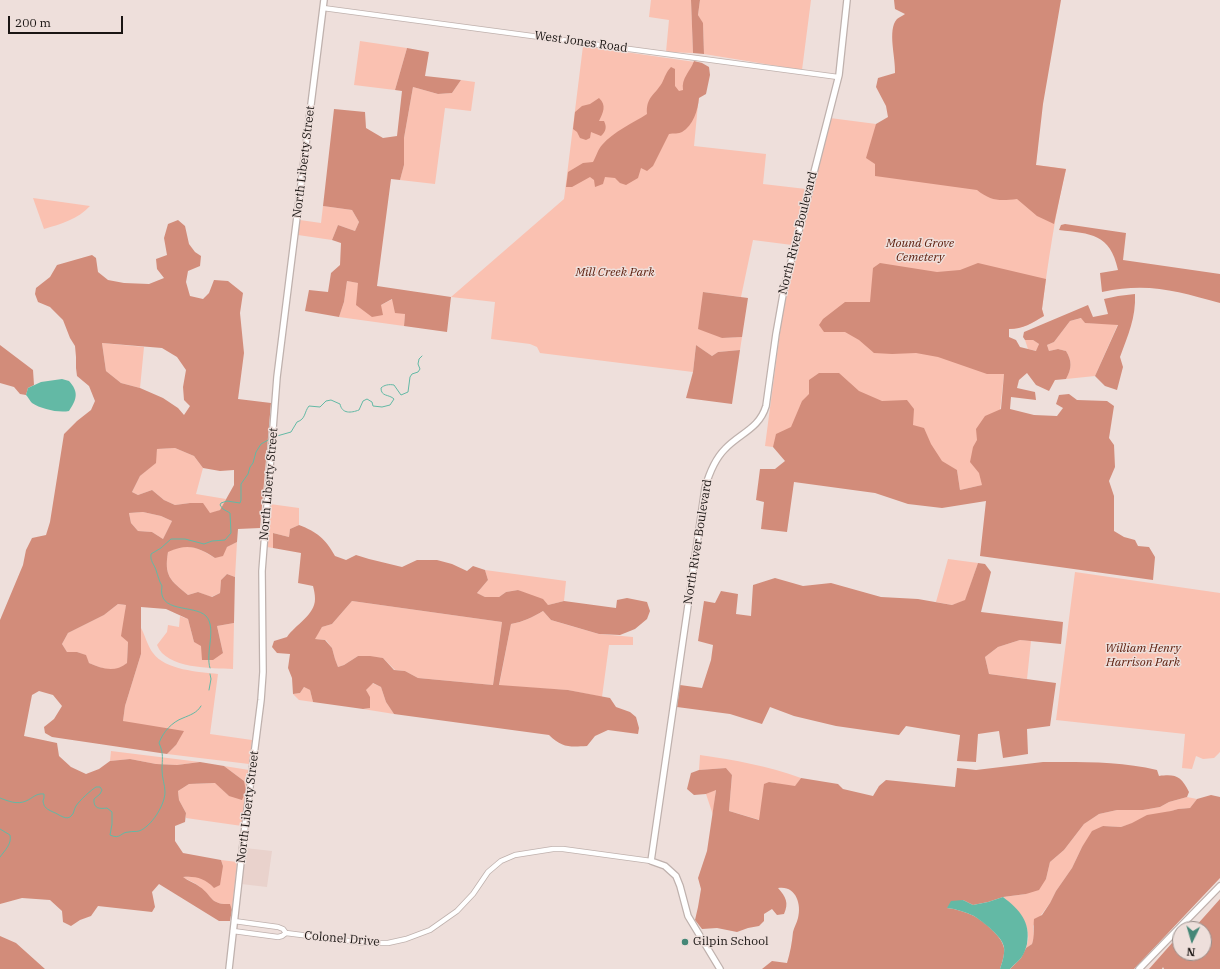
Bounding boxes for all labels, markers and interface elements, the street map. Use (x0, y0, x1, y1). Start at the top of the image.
scale bar (10, 8, 125, 34)
text: 200 m (15, 15, 51, 30)
street label: West Jones Road (534, 28, 628, 56)
street label: North Liberty Street (290, 105, 318, 219)
street label: North River Boulevard (776, 170, 820, 296)
park label: Mound Grove Cemetery (886, 237, 954, 265)
park label: Mill Creek Park (575, 266, 655, 280)
street label: North Liberty Street (257, 427, 281, 541)
street label: North River Boulevard (681, 478, 715, 606)
park label: William Henry Harrison Park (1105, 642, 1181, 670)
street label: North Liberty Street (234, 750, 262, 864)
north arrow (1172, 921, 1212, 961)
street label: Colonel Drive (304, 929, 380, 949)
place label: Gilpin School (693, 935, 769, 949)
marker: Gilpin School (680, 937, 690, 947)
text: N (1186, 945, 1196, 959)

